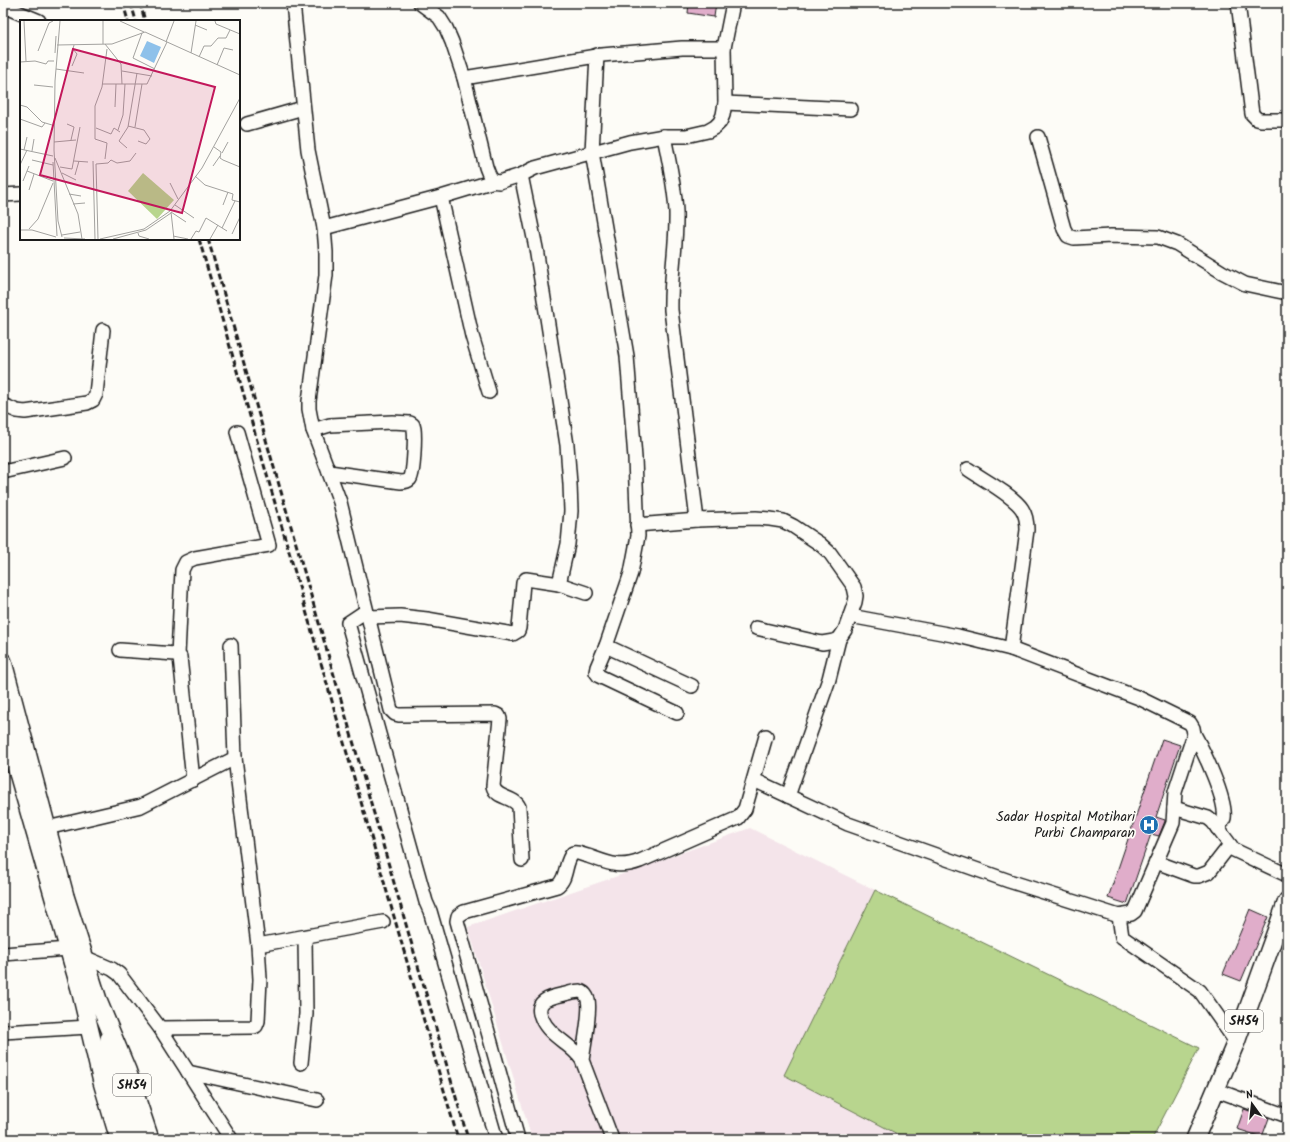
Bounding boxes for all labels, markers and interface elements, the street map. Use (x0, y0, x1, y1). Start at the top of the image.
inset map (20, 20, 240, 240)
place label: Sadar Hospital Motihari Purbi Champaran (996, 806, 1136, 844)
hospital icon: Sadar Hospital Motihari Purbi Champaran (1138, 814, 1160, 836)
road number: SH54 (1225, 1010, 1263, 1032)
road number: SH54 (113, 1074, 151, 1096)
north arrow (1232, 1084, 1272, 1124)
text: N (1244, 1086, 1255, 1105)

